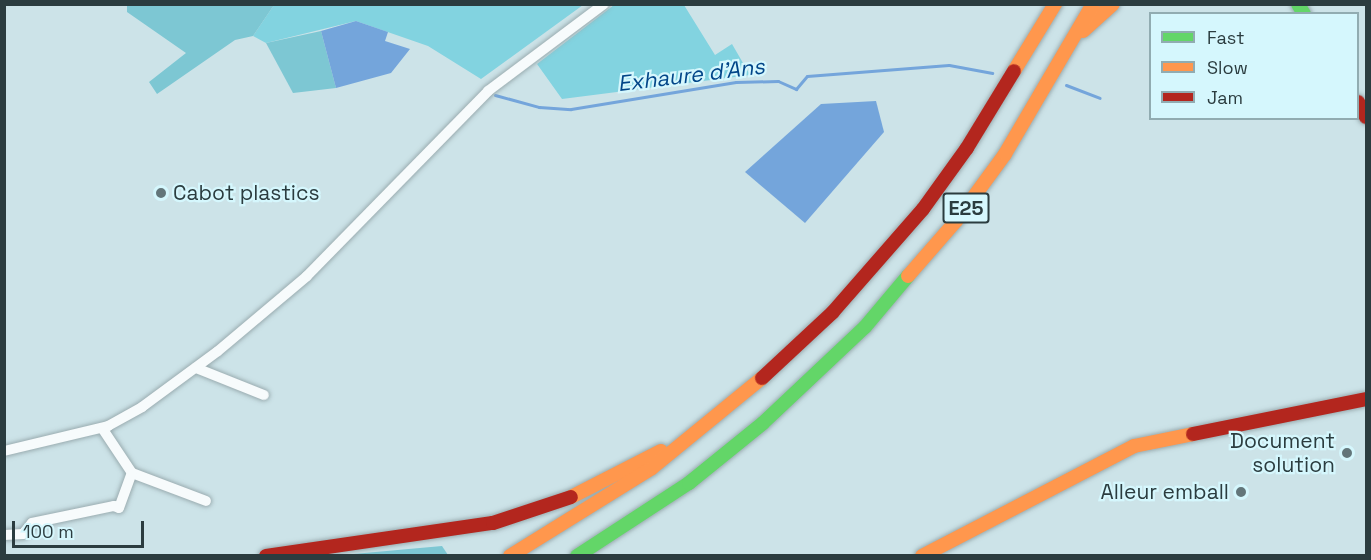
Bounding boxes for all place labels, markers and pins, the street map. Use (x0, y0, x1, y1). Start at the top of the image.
place label: Cabot plastics (173, 180, 320, 206)
marker: Cabot plastics (154, 186, 168, 200)
place label: Document solution (1230, 428, 1335, 478)
marker: Document solution (1340, 446, 1354, 460)
place label: Alleur emball (1101, 479, 1229, 505)
marker: Alleur emball (1234, 485, 1248, 499)

